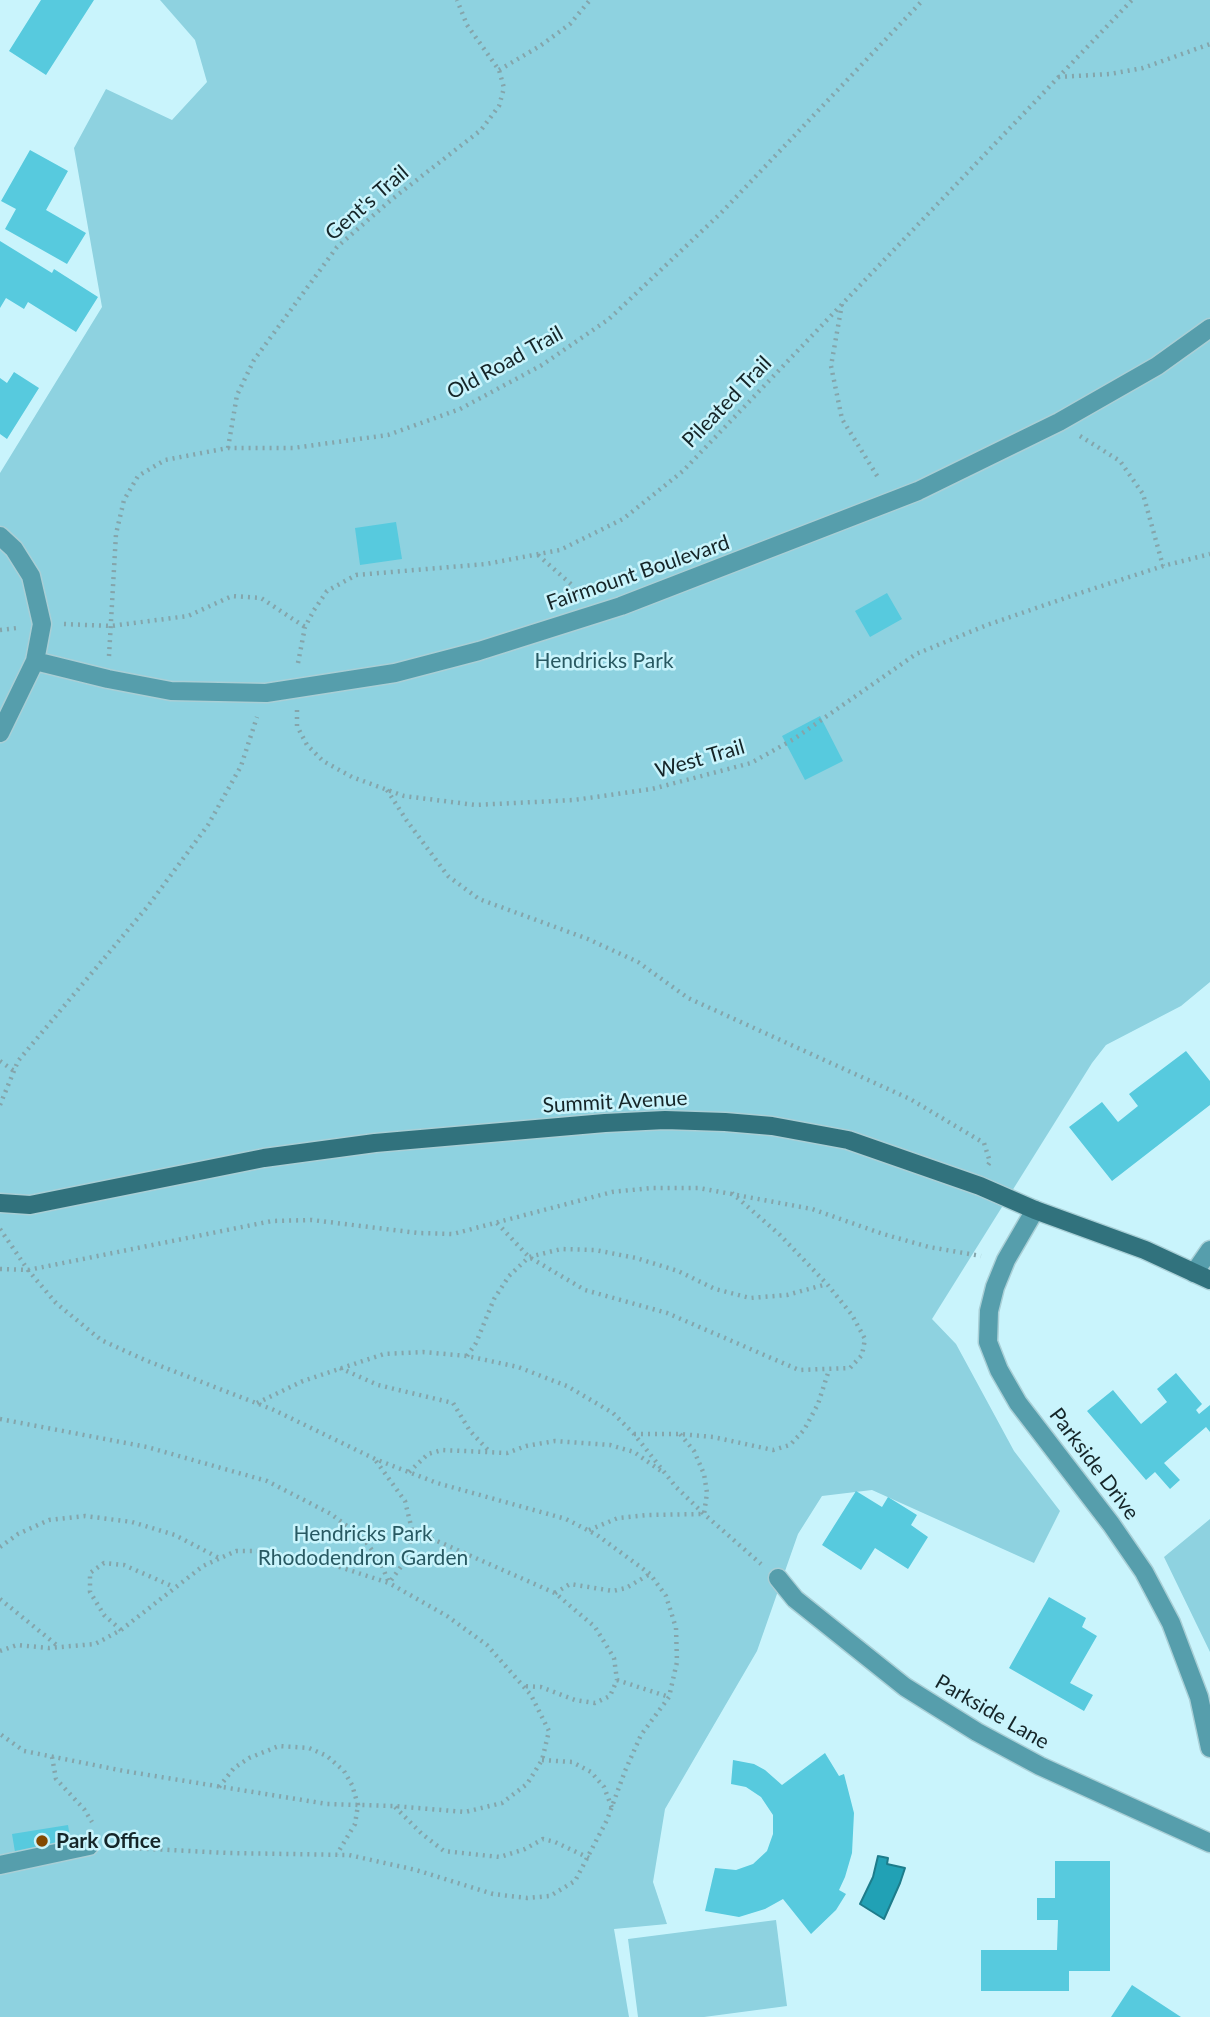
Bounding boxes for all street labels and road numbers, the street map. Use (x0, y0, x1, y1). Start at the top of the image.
street label: Gent's Trail (320, 160, 414, 246)
street label: Old Road Trail (443, 321, 567, 405)
street label: Pileated Trail (677, 351, 777, 453)
street label: Fairmount Boulevard (543, 530, 733, 616)
street label: West Trail (652, 734, 748, 784)
street label: Summit Avenue (542, 1086, 688, 1118)
street label: Parkside Drive (1044, 1403, 1144, 1525)
street label: Parkside Lane (931, 1669, 1053, 1755)

